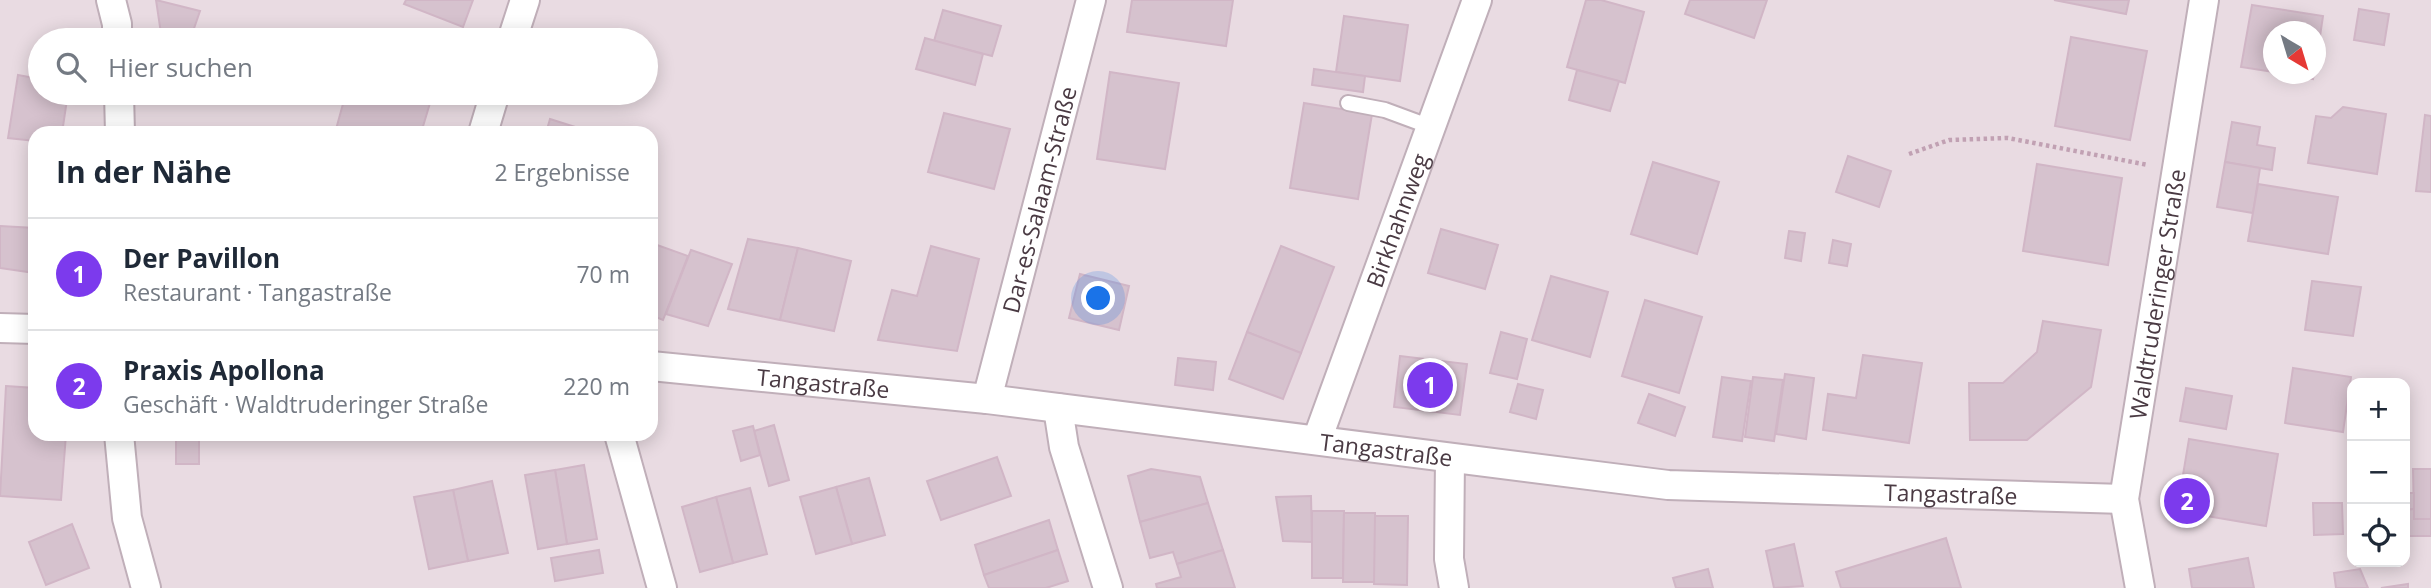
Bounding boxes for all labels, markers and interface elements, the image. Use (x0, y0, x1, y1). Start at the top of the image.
north arrow (2263, 21, 2326, 84)
search box (28, 28, 658, 105)
icon: search (52, 48, 90, 86)
text: Hier suchen (108, 49, 253, 85)
street label: Dar-es-Salaam-Straße (994, 83, 1084, 317)
street label: Birkhahnweg (1358, 148, 1436, 292)
text: In der Nähe (56, 151, 232, 192)
text: 2 Ergebnisse (494, 156, 630, 188)
street label: Waldtruderinger Straße (2121, 167, 2193, 422)
text: Der Pavillon (123, 240, 280, 276)
text: 1 (72, 258, 86, 290)
text: 70 m (576, 258, 630, 290)
text: Restaurant · Tangastraße (123, 276, 392, 308)
your location (1081, 281, 1115, 315)
text: Praxis Apollona (123, 352, 325, 388)
pin: 1 (1407, 359, 1453, 411)
street label: Tangastraße (755, 360, 891, 405)
text: 2 (72, 370, 86, 402)
text: 220 m (563, 370, 630, 402)
map controls (2347, 378, 2410, 567)
button: + (2347, 378, 2410, 441)
text: Geschäft · Waldtruderinger Straße (123, 388, 488, 420)
street label: Tangastraße (1318, 425, 1454, 474)
button: − (2347, 441, 2410, 504)
pin: 2 (2164, 475, 2210, 527)
street label: Tangastraße (1884, 476, 2018, 512)
button: locate (2347, 504, 2410, 567)

